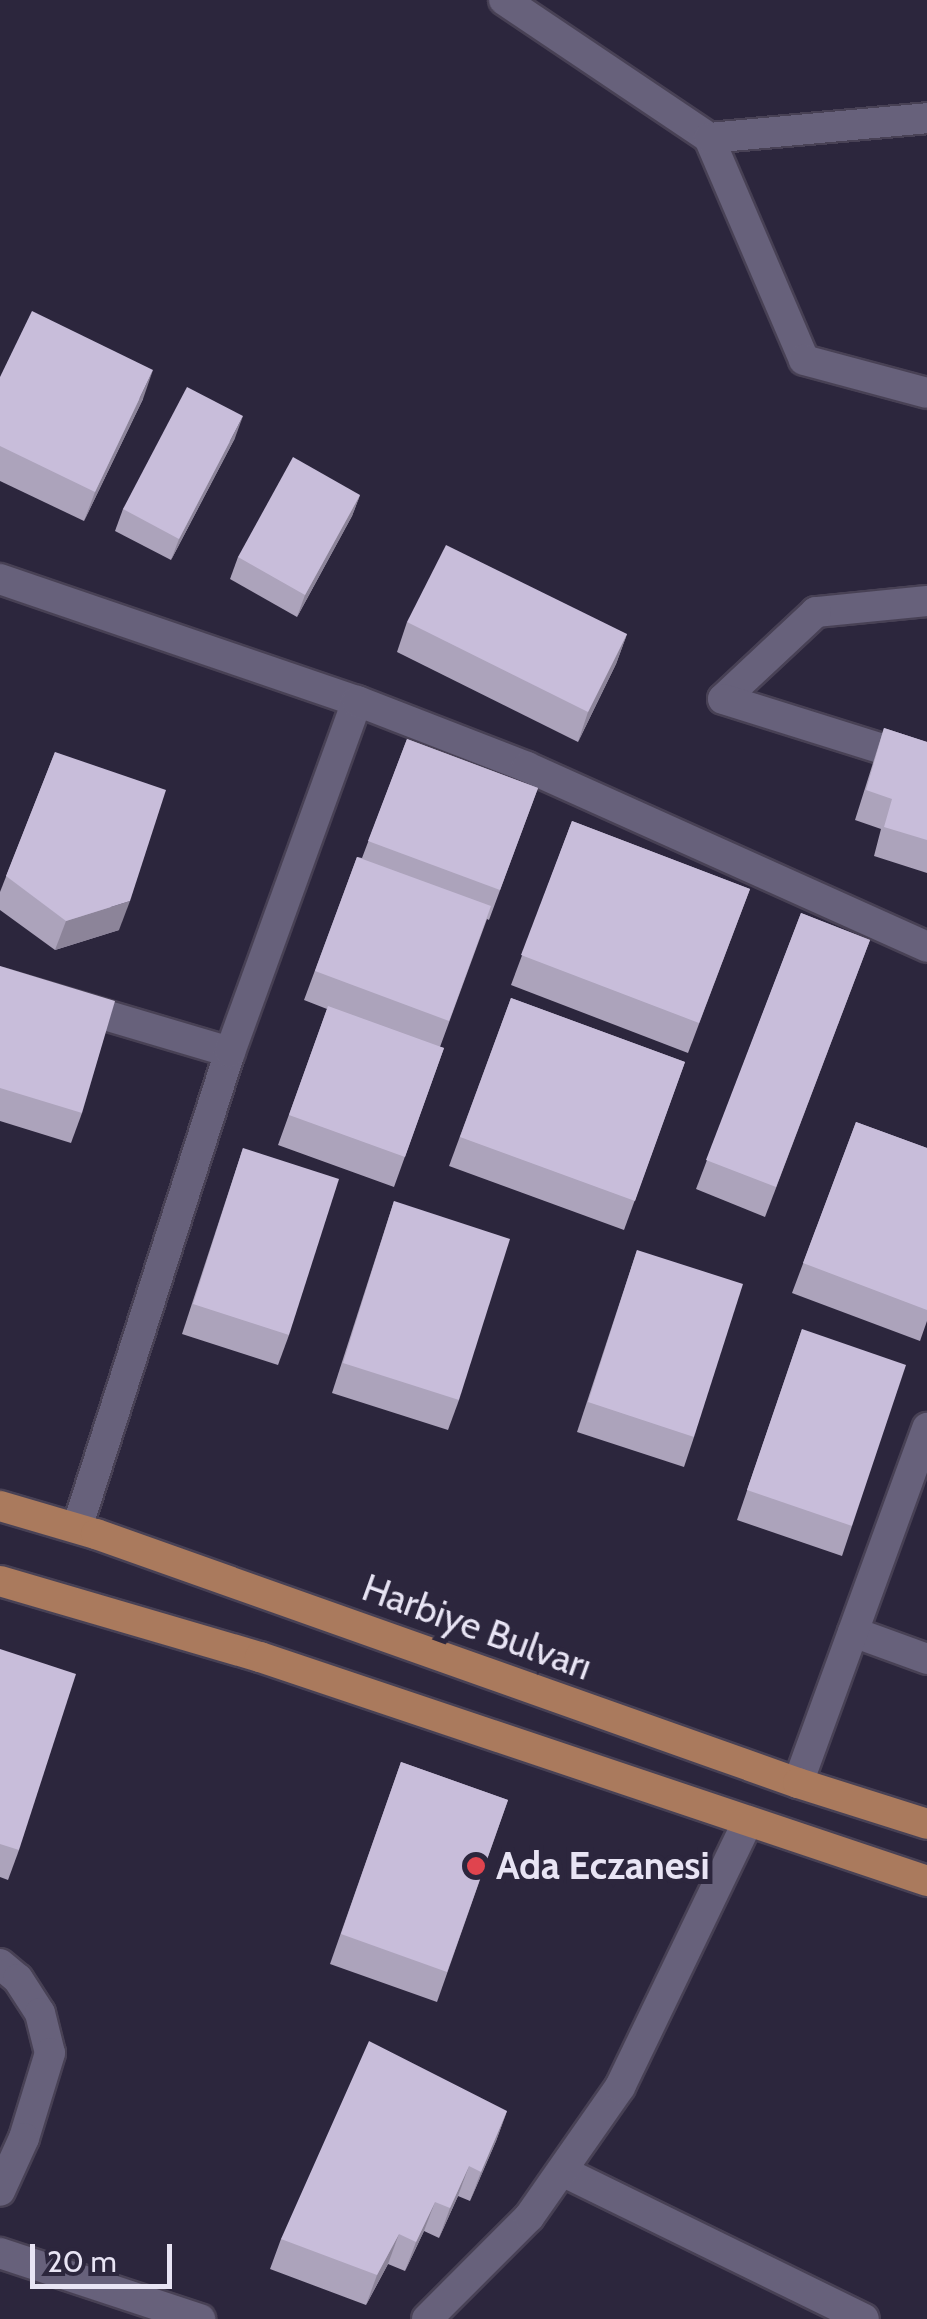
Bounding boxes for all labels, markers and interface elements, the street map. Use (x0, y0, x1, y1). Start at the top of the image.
street label: Harbiye Bulvarı (356, 1564, 598, 1690)
place label: Ada Eczanesi (496, 1843, 710, 1889)
marker: Ada Eczanesi (465, 1855, 487, 1877)
scale bar (35, 2224, 178, 2286)
text: 20 m (47, 2243, 117, 2280)

